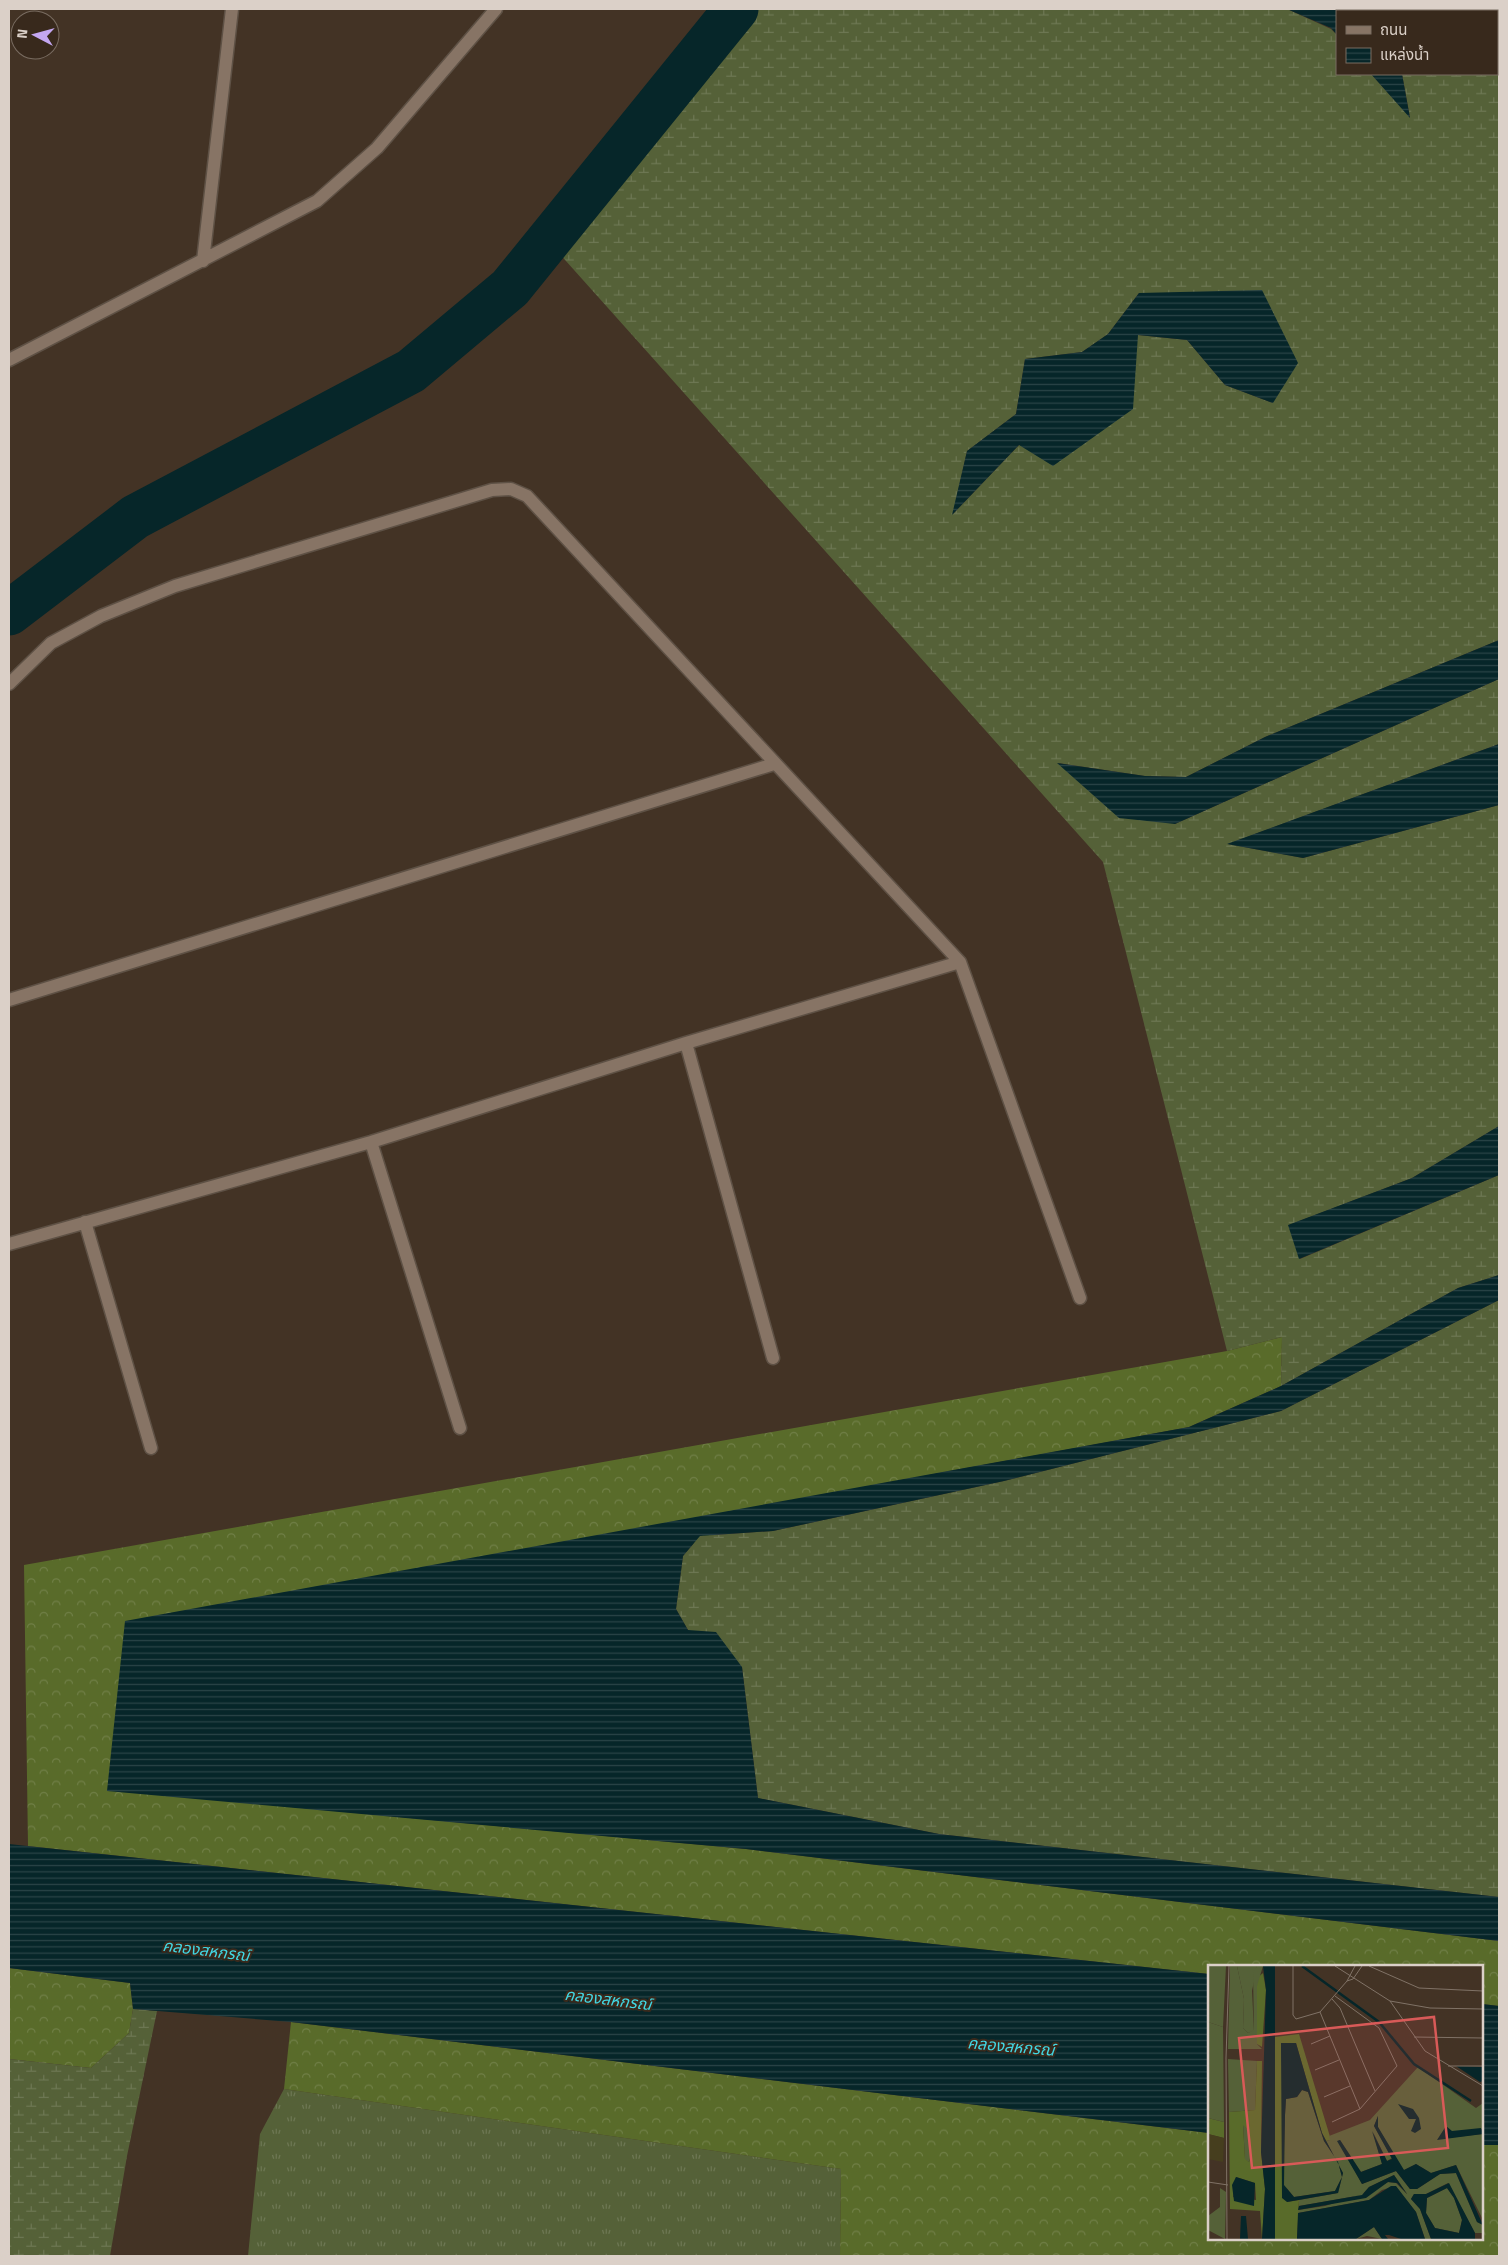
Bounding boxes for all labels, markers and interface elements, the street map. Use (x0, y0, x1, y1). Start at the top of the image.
north arrow (10, 10, 60, 60)
legend (1336, 10, 1498, 75)
text: ถนน (1380, 18, 1407, 41)
text: N (11, 28, 33, 40)
text: แหล่งน้ำ (1380, 43, 1429, 66)
water label: คลองสหกรณ์ (161, 1933, 254, 1968)
inset map (1208, 1965, 1483, 2240)
water label: คลองสหกรณ์ (563, 1982, 656, 2017)
water label: คลองสหกรณ์ (967, 2030, 1058, 2062)

